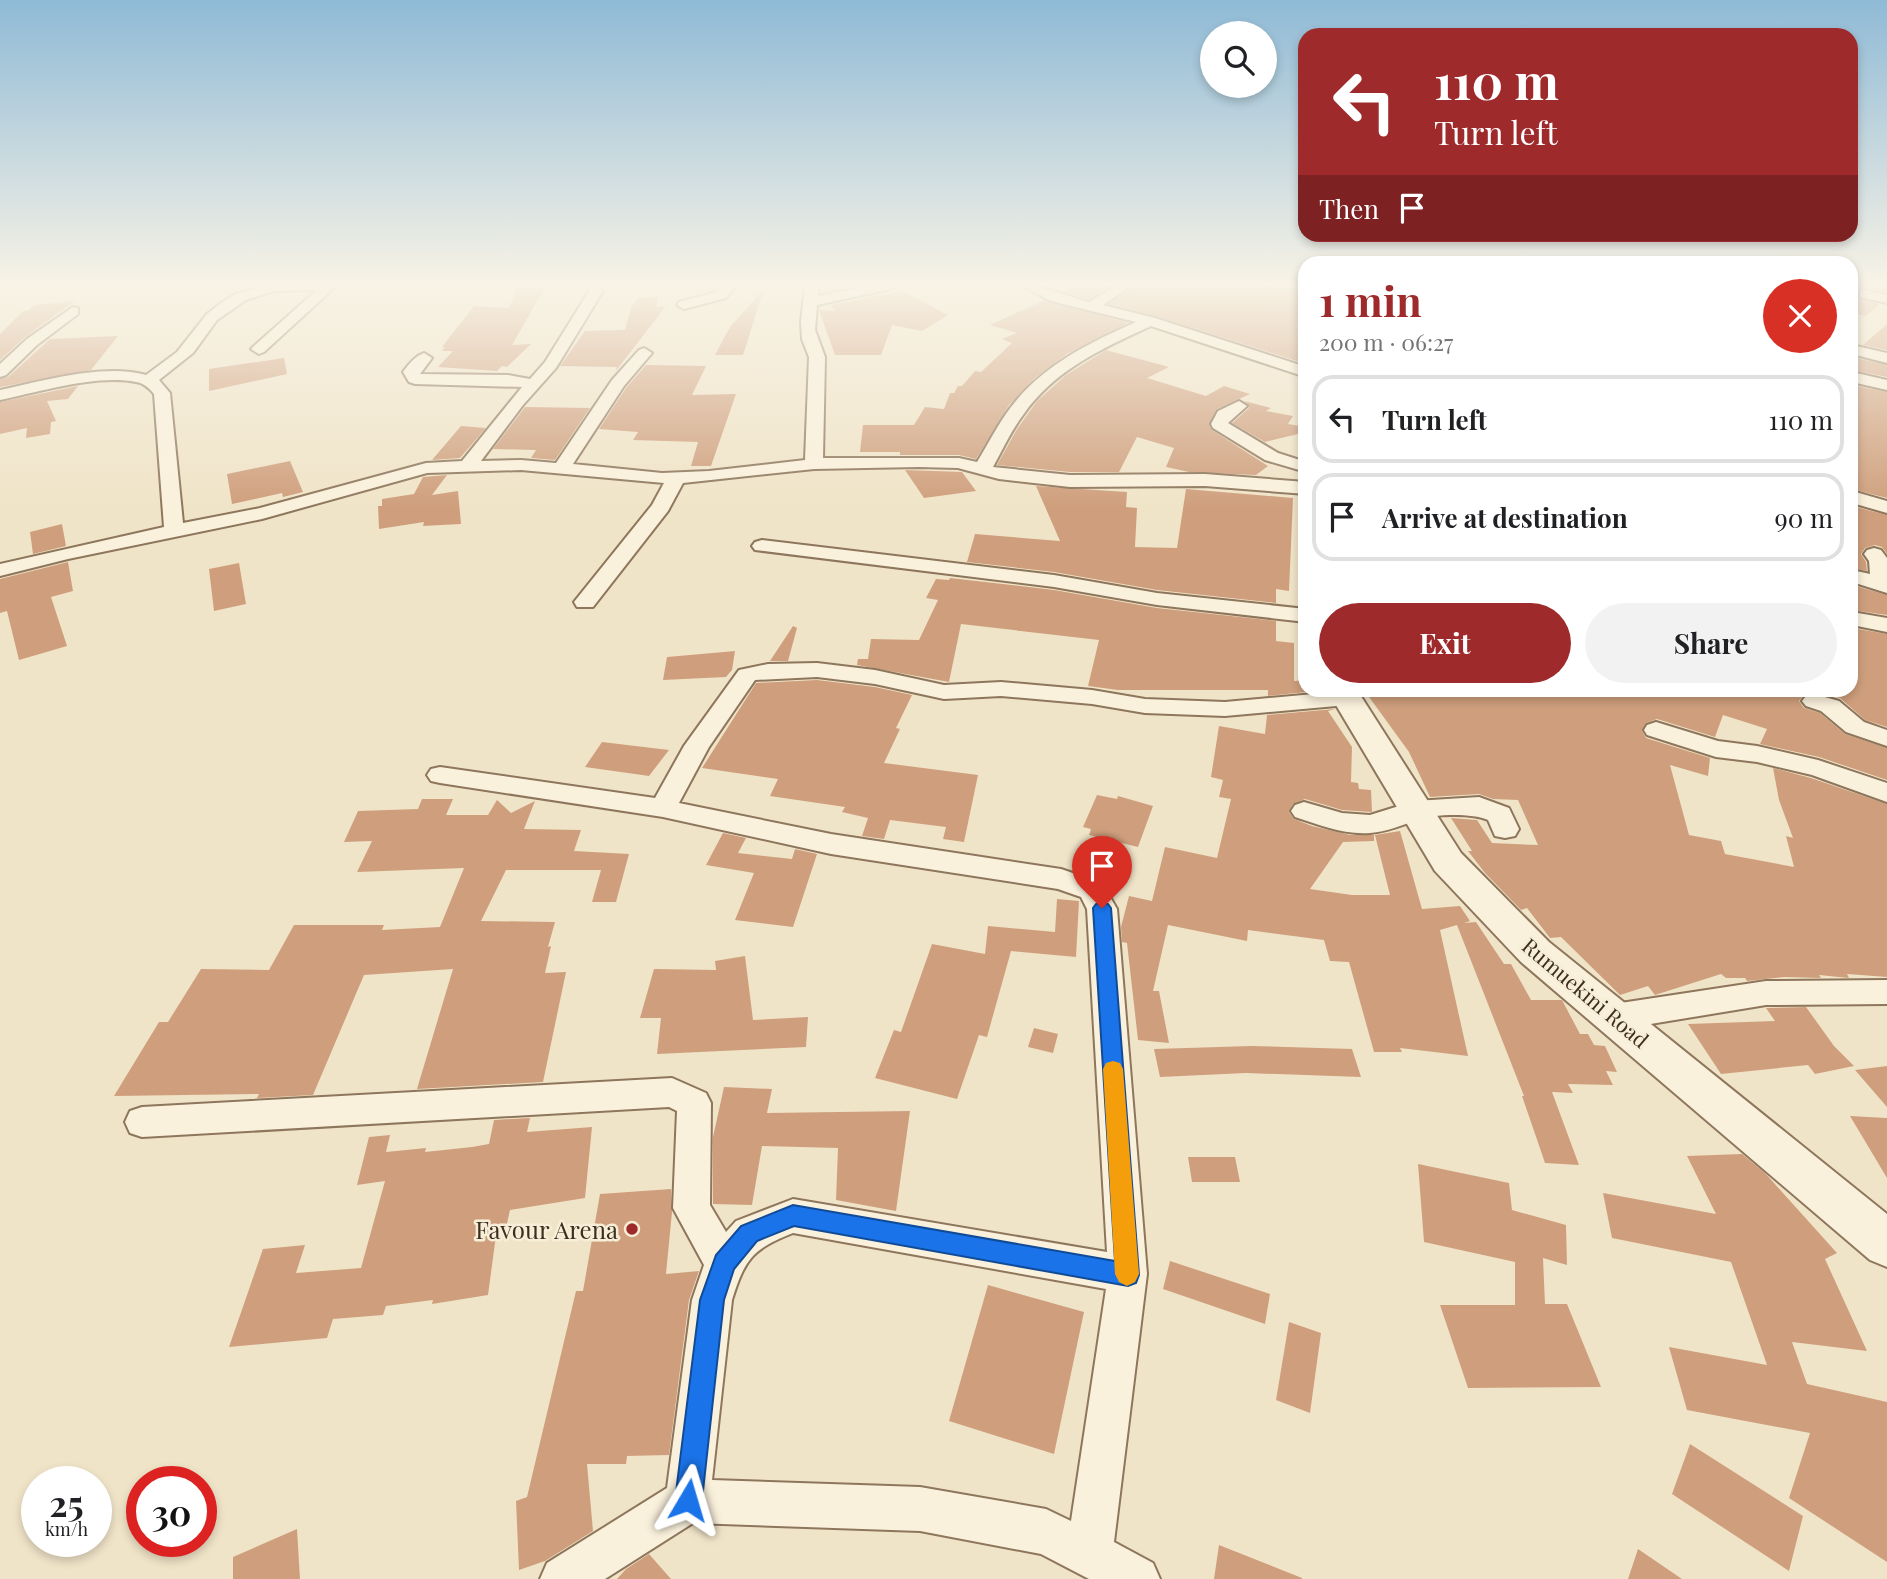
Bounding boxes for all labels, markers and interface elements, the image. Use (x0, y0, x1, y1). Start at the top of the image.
map controls (1200, 21, 1277, 98)
button: search (1200, 21, 1277, 98)
text: 110 m (1434, 47, 1559, 112)
icon: left (1319, 56, 1410, 147)
text: Turn left (1434, 110, 1558, 153)
icon: arrive (1393, 189, 1431, 227)
text: Then (1319, 191, 1379, 226)
text: 1 min (1319, 272, 1422, 328)
button: close (1763, 279, 1837, 353)
text: 200 m · 06:27 (1319, 326, 1453, 357)
icon: left (1323, 400, 1361, 438)
text: Turn left (1382, 402, 1487, 437)
text: 110 m (1769, 402, 1833, 437)
icon: arrive (1323, 498, 1361, 536)
text: Arrive at destination (1382, 500, 1628, 535)
text: 90 m (1775, 500, 1833, 535)
button: Exit (1319, 603, 1571, 683)
button: Share (1585, 603, 1837, 683)
pin (1072, 836, 1132, 908)
icon: arrive (1083, 847, 1121, 885)
street label: Rumuekini Road (1517, 931, 1655, 1053)
place label: Favour Arena (475, 1213, 618, 1245)
marker: Favour Arena (624, 1221, 640, 1237)
position arrow (651, 1463, 725, 1537)
speed limit sign: 30 (126, 1466, 217, 1557)
text: 25 (49, 1479, 84, 1526)
text: km/h (45, 1517, 88, 1541)

